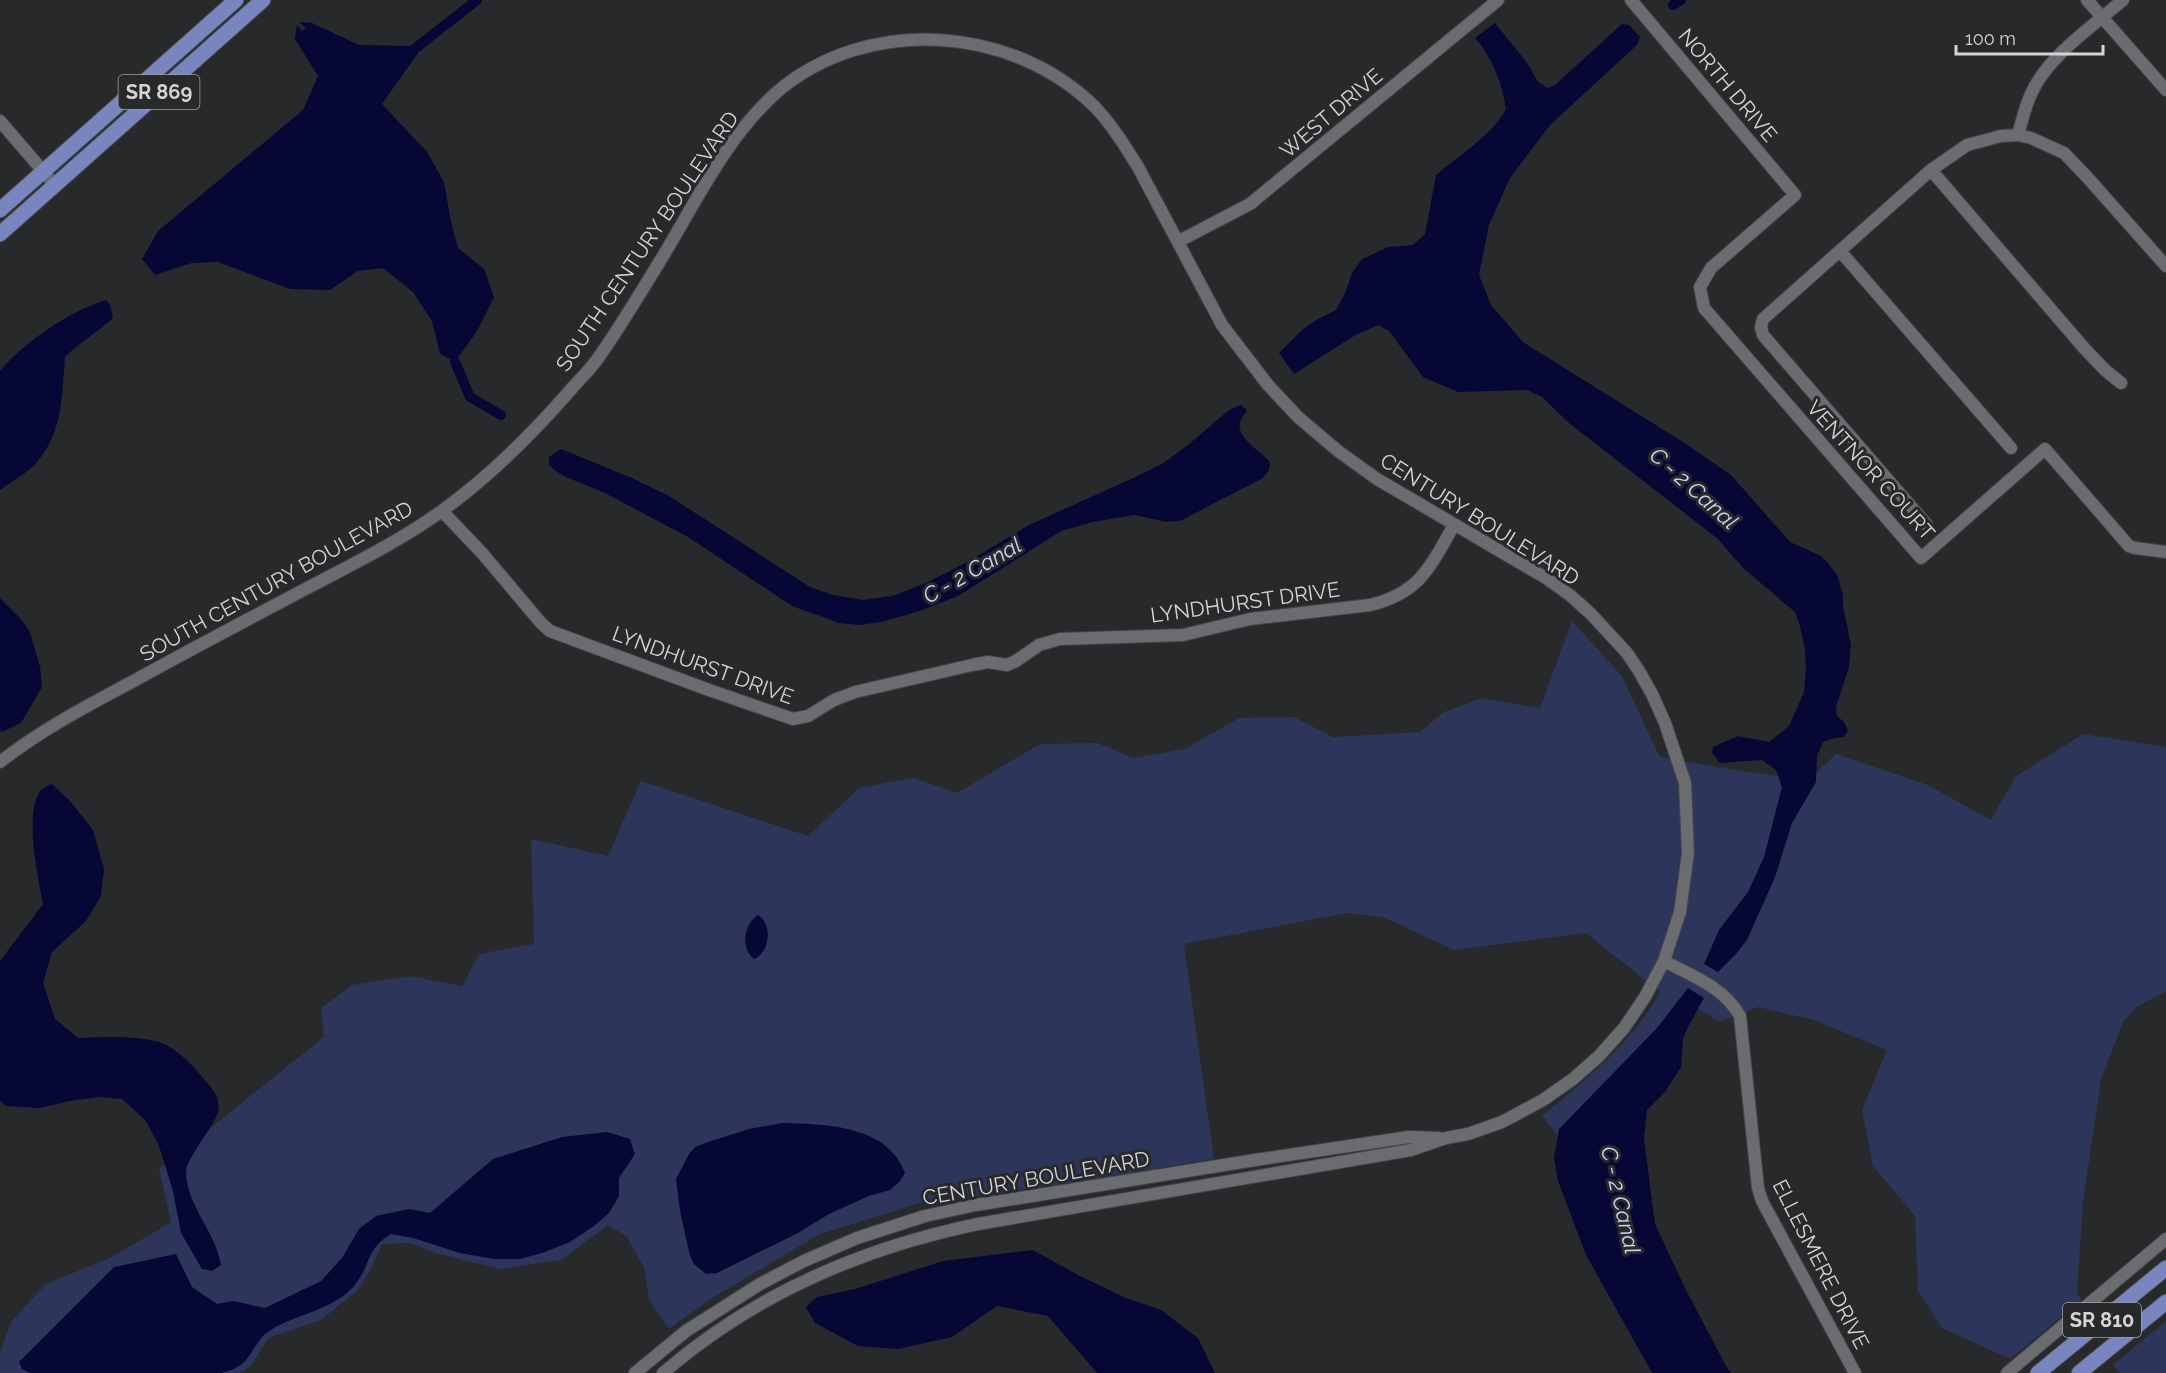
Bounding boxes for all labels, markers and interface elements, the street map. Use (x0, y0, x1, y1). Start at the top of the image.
scale bar (1956, 18, 2103, 56)
street label: NORTH DRIVE (1673, 23, 1783, 147)
text: 100 m (1965, 28, 2016, 49)
street label: WEST DRIVE (1275, 63, 1387, 163)
road number: SR 869 (118, 75, 200, 109)
street label: SOUTH CENTURY BOULEVARD (550, 106, 744, 376)
street label: VENTNOR COURT (1802, 395, 1940, 545)
water label: C - 2 Canal (1645, 442, 1744, 534)
street label: CENTURY BOULEVARD (1376, 447, 1584, 591)
street label: SOUTH CENTURY BOULEVARD (135, 495, 417, 667)
water label: C - 2 Canal (918, 531, 1026, 609)
street label: LYNDHURST DRIVE (1149, 576, 1341, 628)
street label: LYNDHURST DRIVE (609, 621, 797, 709)
water label: C - 2 Canal (1596, 1144, 1646, 1257)
street label: CENTURY BOULEVARD (921, 1146, 1151, 1210)
street label: ELLESMERE DRIVE (1767, 1175, 1875, 1353)
road number: SR 810 (2063, 1303, 2141, 1337)

